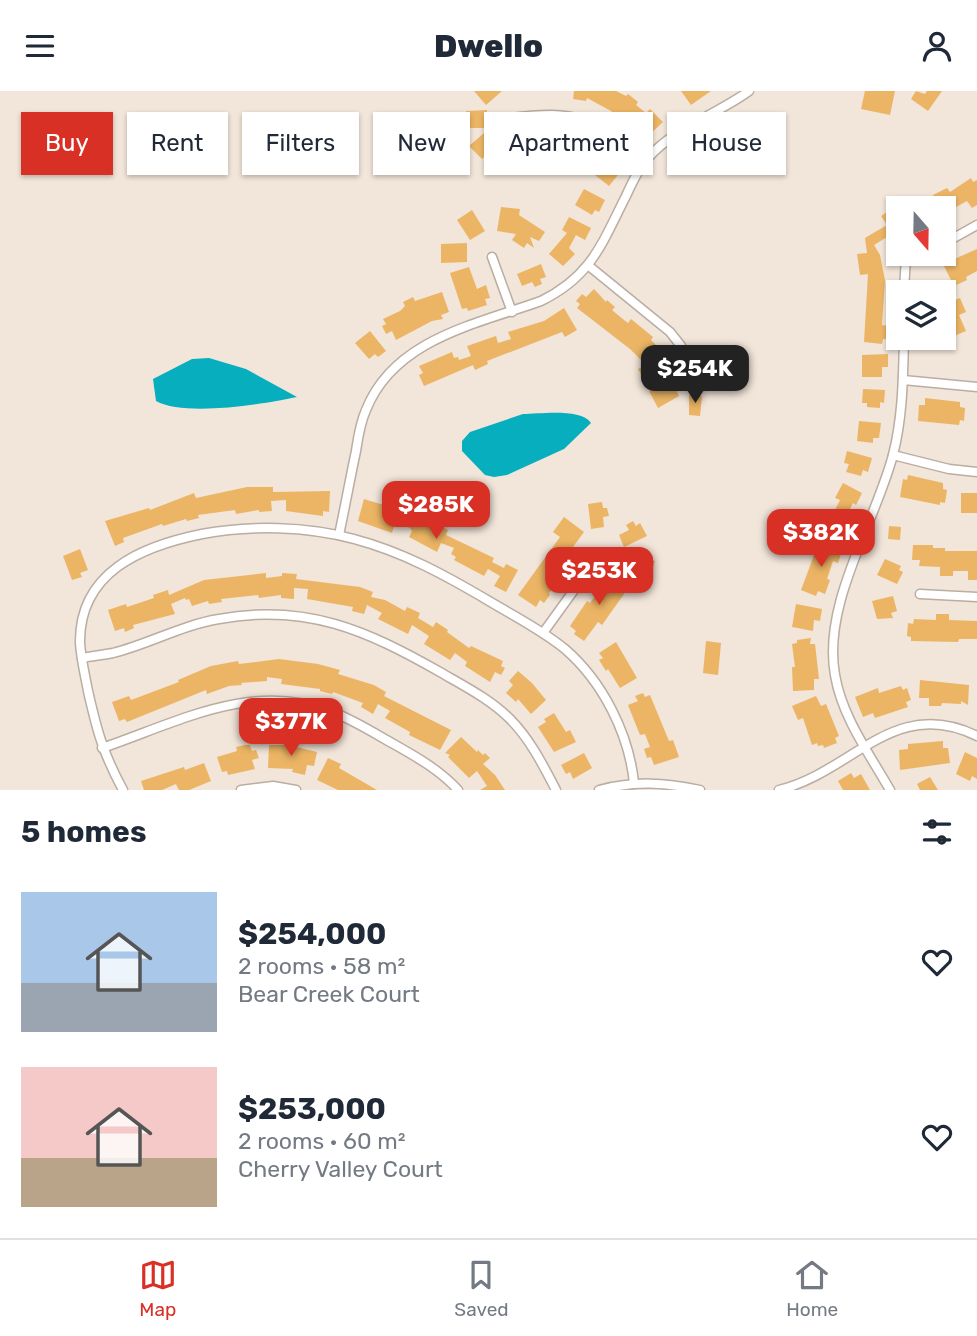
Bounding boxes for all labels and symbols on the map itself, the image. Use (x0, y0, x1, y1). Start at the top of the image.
north arrow (886, 196, 956, 266)
pin: $254K (646, 345, 744, 405)
pin: $285K (387, 482, 485, 541)
pin: $382K (772, 510, 870, 569)
pin: $253K (550, 547, 648, 607)
pin: $377K (242, 699, 340, 758)

